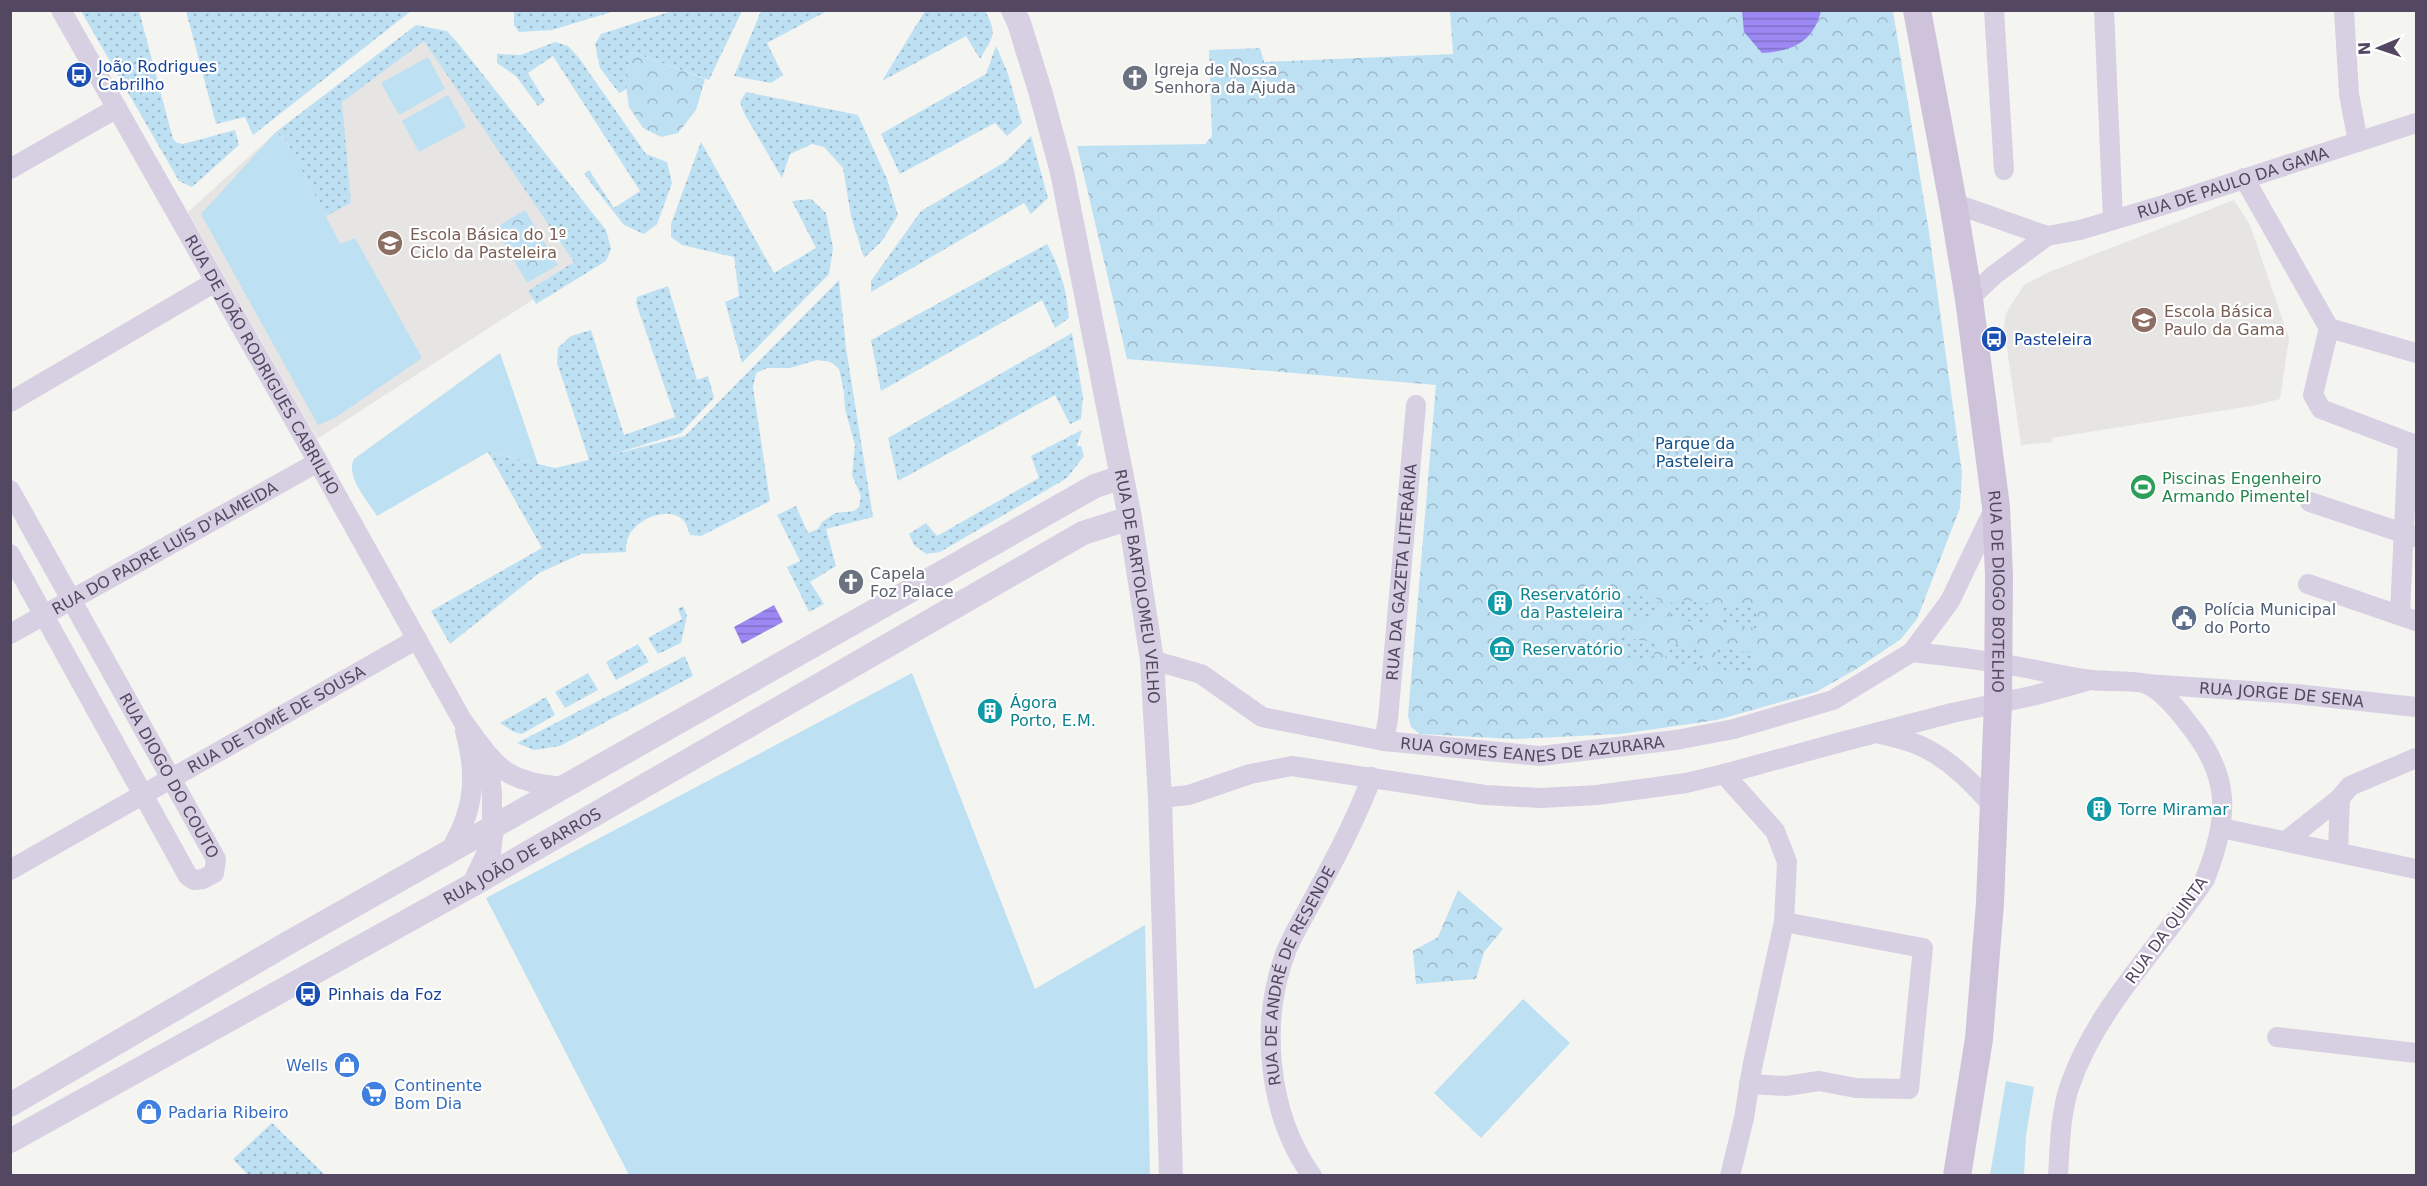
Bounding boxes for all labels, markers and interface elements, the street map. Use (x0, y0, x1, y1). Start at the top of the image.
north arrow (2349, 18, 2409, 78)
text: N (2355, 41, 2374, 56)
place label: João Rodrigues Cabrilho (97, 57, 217, 94)
bus stop icon: João Rodrigues Cabrilho (64, 60, 94, 90)
place label: Igreja de Nossa Senhora da Ajuda (1154, 60, 1296, 97)
church icon: Igreja de Nossa Senhora da Ajuda (1120, 63, 1150, 93)
street label: RUA DE PAULO DA GAMA (2135, 143, 2331, 222)
place label: Escola Básica do 1º Ciclo da Pasteleira (410, 225, 566, 262)
school or university icon: Escola Básica do 1º Ciclo da Pasteleira (375, 228, 405, 258)
street label: RUA DE JOÃO RODRIGUES CABRILHO (181, 232, 343, 498)
place label: Escola Básica Paulo da Gama (2164, 302, 2285, 339)
school or university icon: Escola Básica Paulo da Gama (2129, 305, 2159, 335)
bus stop icon: Pasteleira (1979, 324, 2009, 354)
place label: Pasteleira (2014, 330, 2092, 349)
park label: Parque da Pasteleira (1655, 434, 1735, 471)
street label: RUA DA GAZETA LITERÁRIA (1382, 463, 1421, 681)
street label: RUA DE BARTOLOMEU VELHO (1111, 468, 1164, 704)
place label: Piscinas Engenheiro Armando Pimentel (2162, 469, 2322, 506)
sports icon: Piscinas Engenheiro Armando Pimentel (2128, 472, 2158, 502)
street label: RUA DO PADRE LUÍS D'ALMEIDA (49, 478, 281, 619)
street label: RUA DE DIOGO BOTELHO (1984, 489, 2008, 693)
place label: Capela Foz Palace (870, 564, 954, 601)
church icon: Capela Foz Palace (836, 567, 866, 597)
place label: Reservatório da Pasteleira (1520, 585, 1623, 622)
building icon: Reservatório da Pasteleira (1485, 588, 1515, 618)
place label: Polícia Municipal do Porto (2204, 600, 2336, 637)
public building icon: Polícia Municipal do Porto (2169, 603, 2199, 633)
museum icon: Reservatório (1487, 634, 1517, 664)
place label: Reservatório (1522, 640, 1623, 659)
street label: RUA DE TOMÉ DE SOUSA (184, 661, 369, 777)
street label: RUA JORGE DE SENA (2198, 679, 2365, 711)
street label: RUA DIOGO DO COUTO (115, 690, 223, 862)
place label: Ágora Porto, E.M. (1010, 693, 1096, 730)
building icon: Ágora Porto, E.M. (975, 696, 1005, 726)
street label: RUA GOMES EANES DE AZURARA (1399, 732, 1665, 766)
building icon: Torre Miramar (2084, 794, 2114, 824)
place label: Torre Miramar (2117, 800, 2229, 819)
street label: RUA JOÃO DE BARROS (440, 804, 605, 909)
street label: RUA DE ANDRÉ DE RESENDE (1262, 863, 1339, 1087)
street label: RUA DA QUINTA (2121, 873, 2212, 987)
bus stop icon: Pinhais da Foz (293, 979, 323, 1009)
place label: Pinhais da Foz (328, 985, 442, 1004)
shop icon: Wells (332, 1050, 362, 1080)
place label: Wells (286, 1056, 328, 1075)
place label: Continente Bom Dia (394, 1076, 482, 1113)
supermarket icon: Continente Bom Dia (359, 1079, 389, 1109)
shop icon: Padaria Ribeiro (134, 1097, 164, 1127)
place label: Padaria Ribeiro (168, 1103, 289, 1122)

